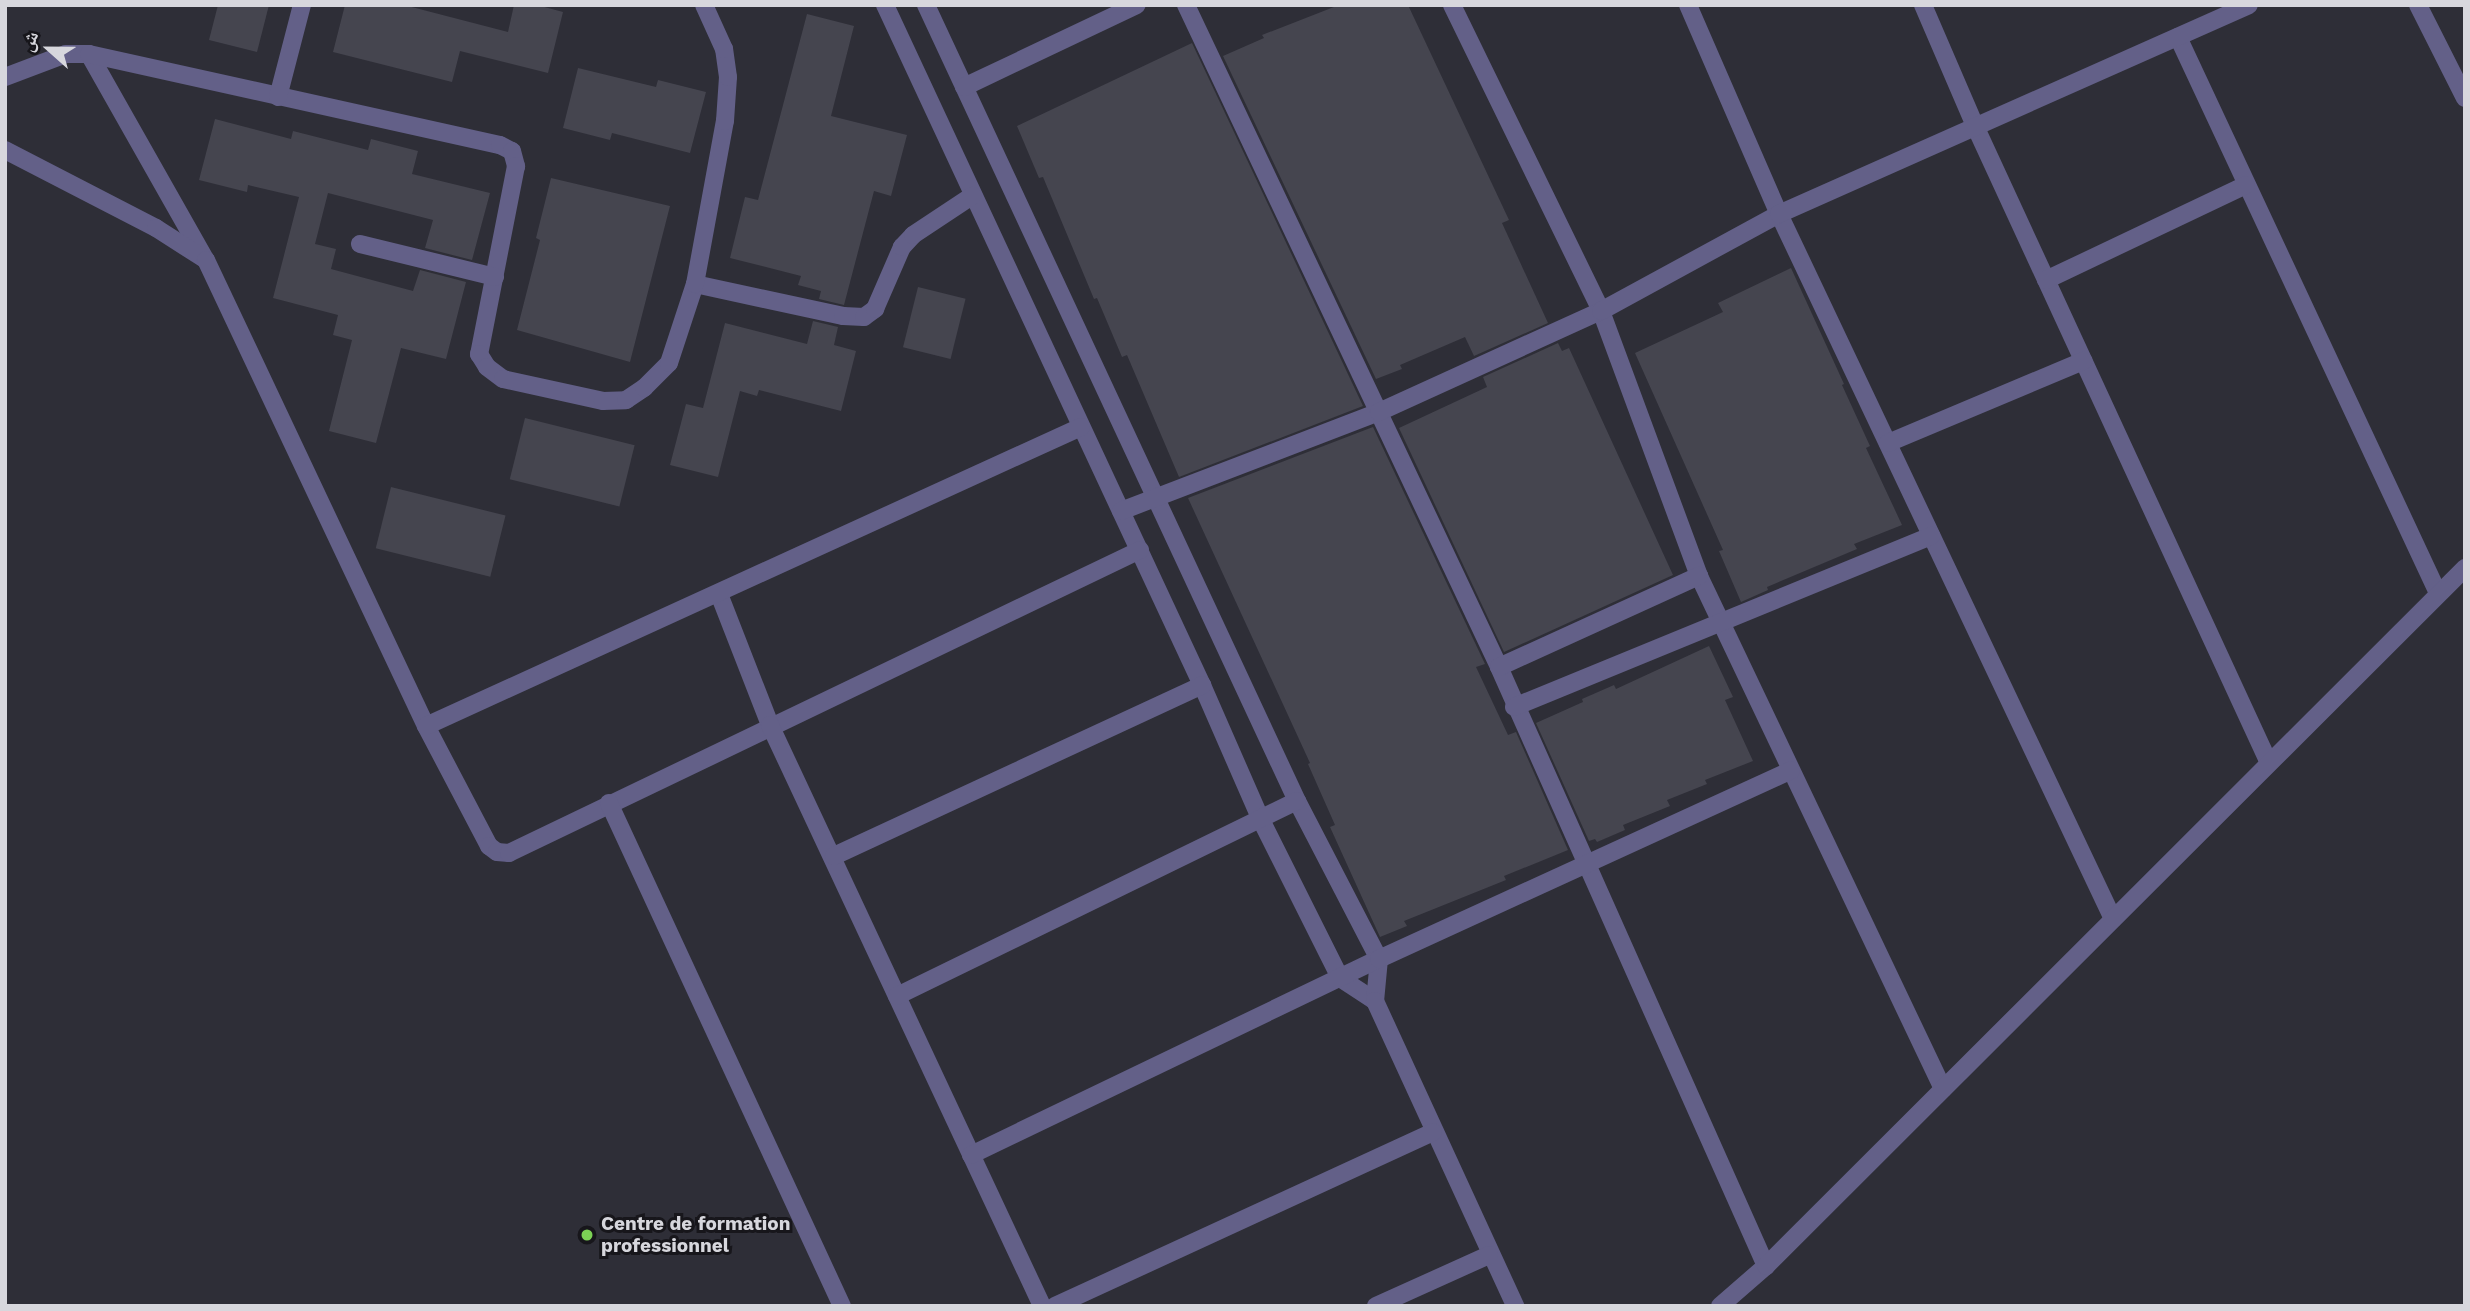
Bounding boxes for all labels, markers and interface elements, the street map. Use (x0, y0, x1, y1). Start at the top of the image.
north arrow (14, 14, 84, 84)
text: ش (15, 28, 43, 55)
place label: Centre de formation professionnel (601, 1213, 791, 1257)
marker: Centre de formation professionnel (579, 1227, 595, 1243)

